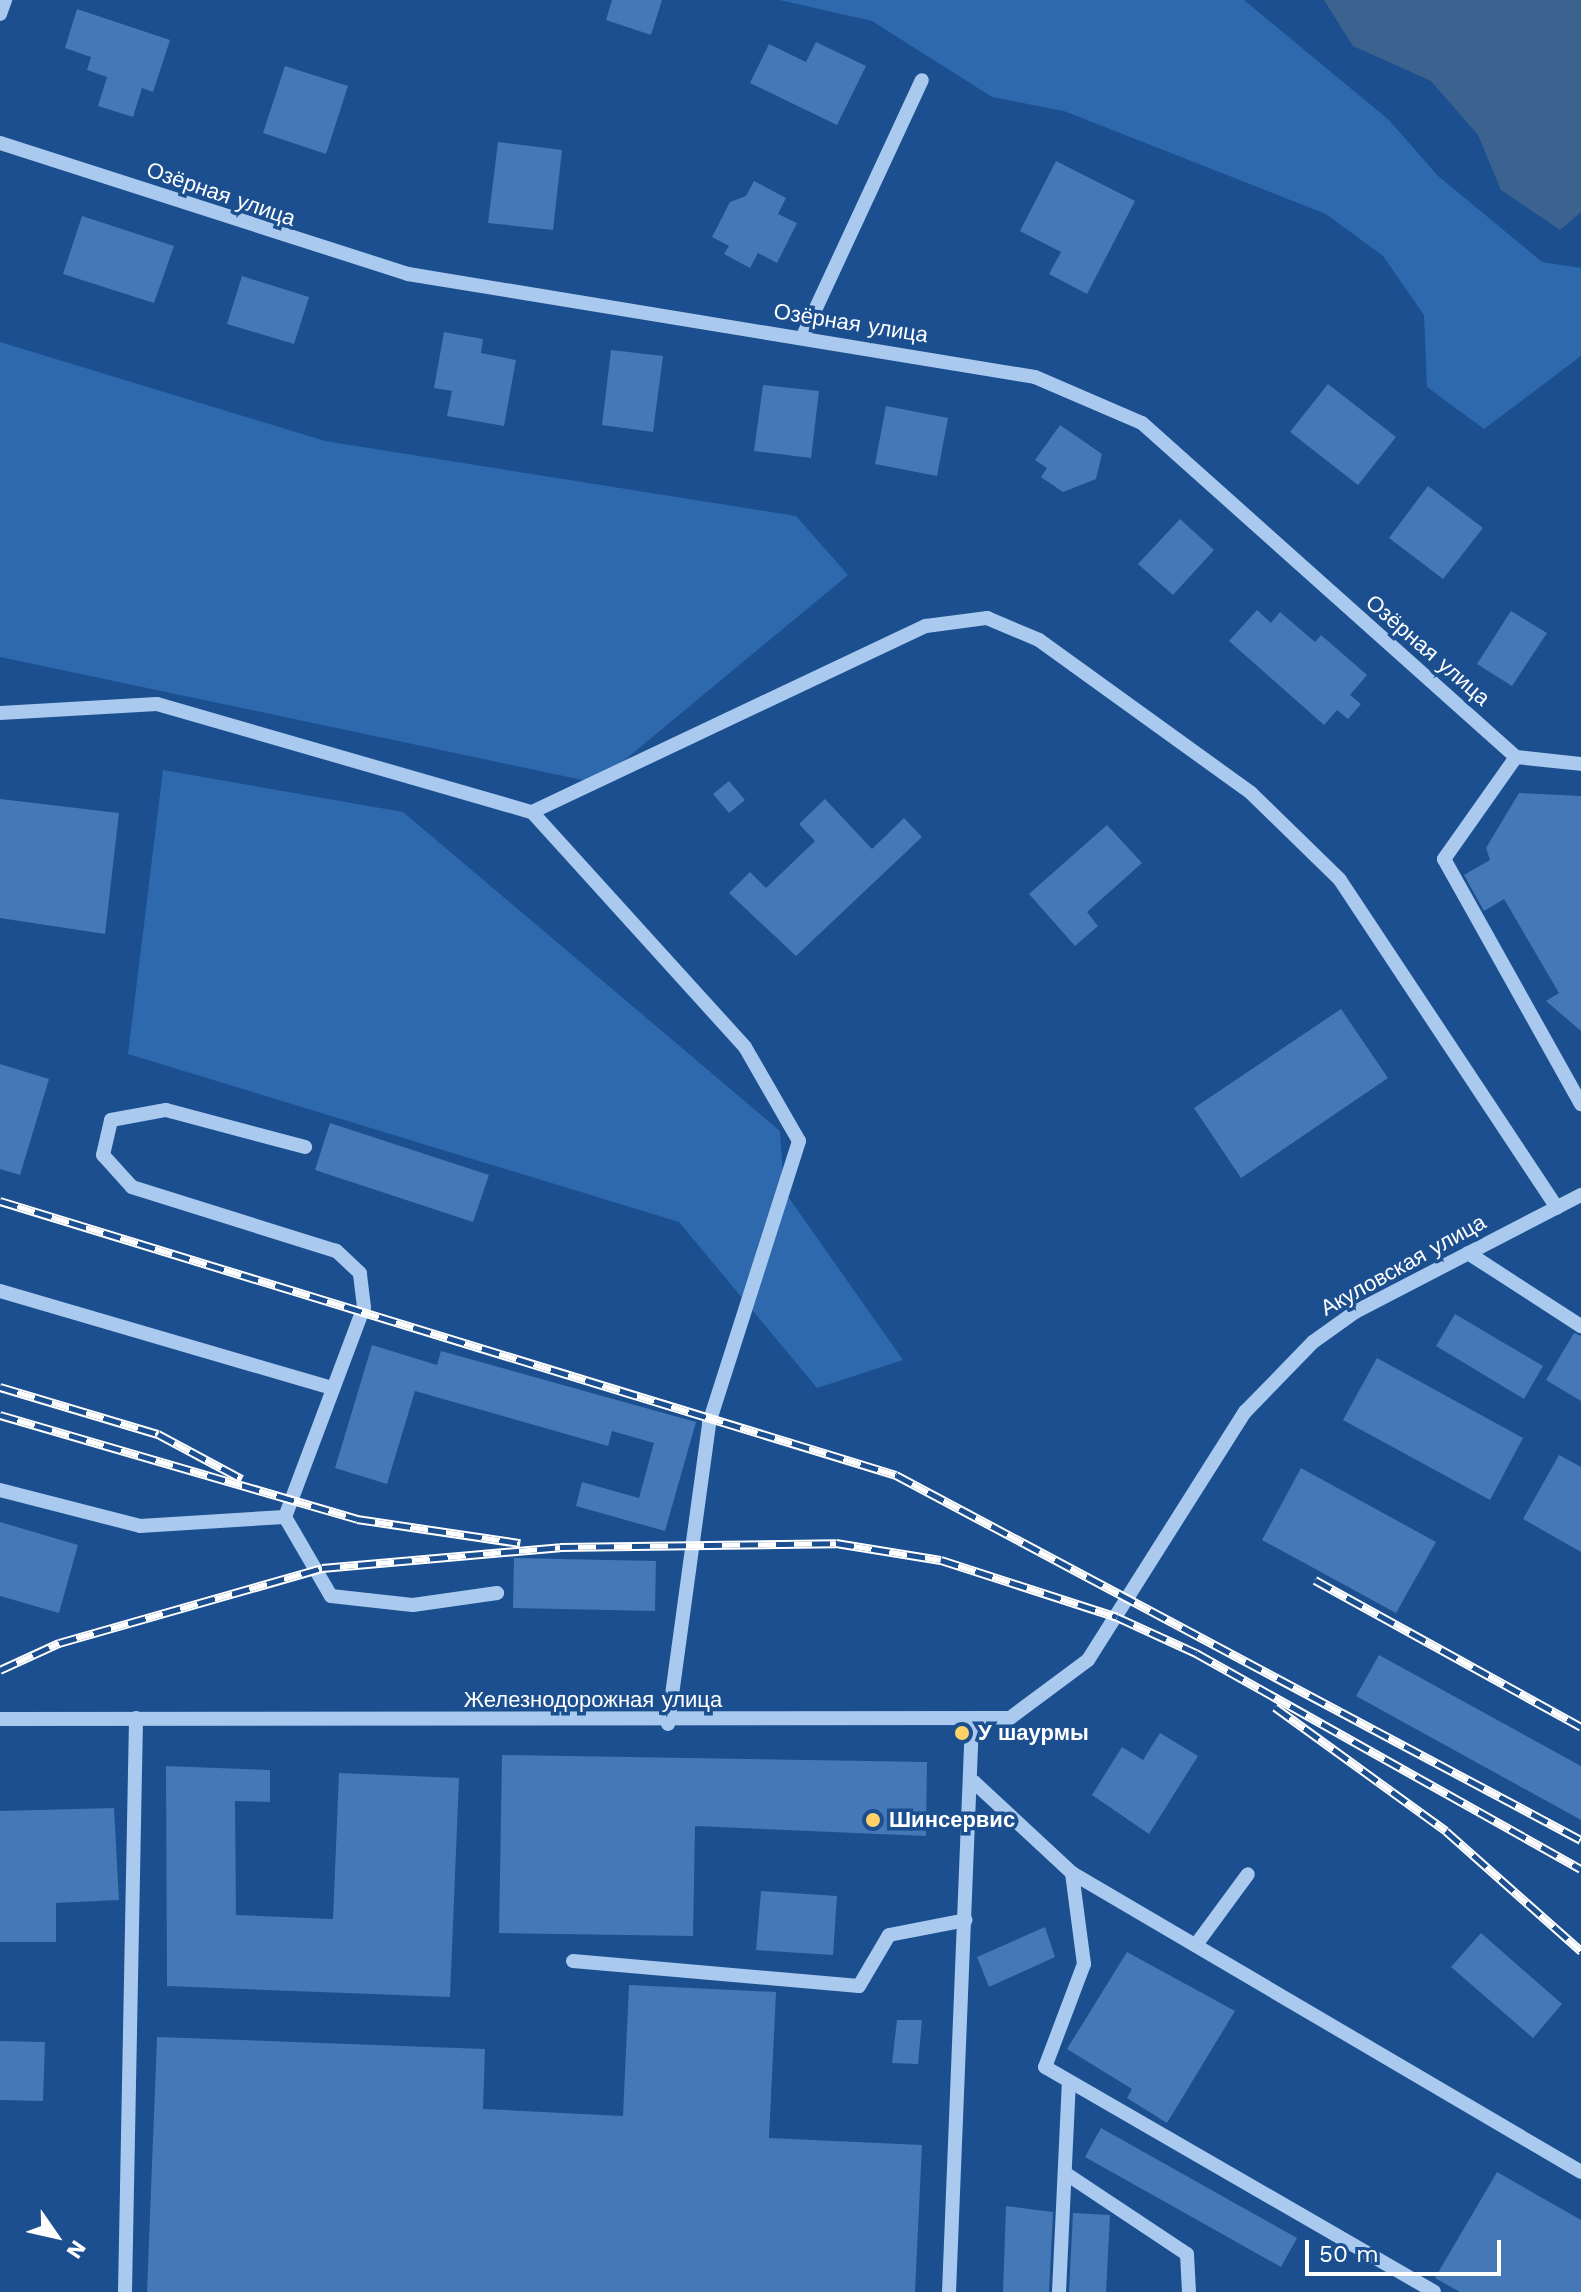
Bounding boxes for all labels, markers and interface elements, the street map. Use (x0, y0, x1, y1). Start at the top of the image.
street label: Озёрная улица (143, 156, 299, 232)
street label: Озёрная улица (772, 298, 930, 348)
street label: Озёрная улица (1360, 589, 1496, 711)
street label: Акуловская улица (1316, 1209, 1490, 1321)
street label: Железнодорожная улица (464, 1687, 722, 1713)
place label: У шаурмы (978, 1720, 1089, 1746)
marker: У шаурмы (953, 1724, 971, 1742)
place label: Шинсервис (889, 1807, 1015, 1833)
marker: Шинсервис (864, 1811, 882, 1829)
north arrow (16, 2196, 96, 2276)
scale bar (1309, 2224, 1505, 2274)
text: N (61, 2236, 91, 2263)
text: 50 m (1319, 2240, 1379, 2268)

